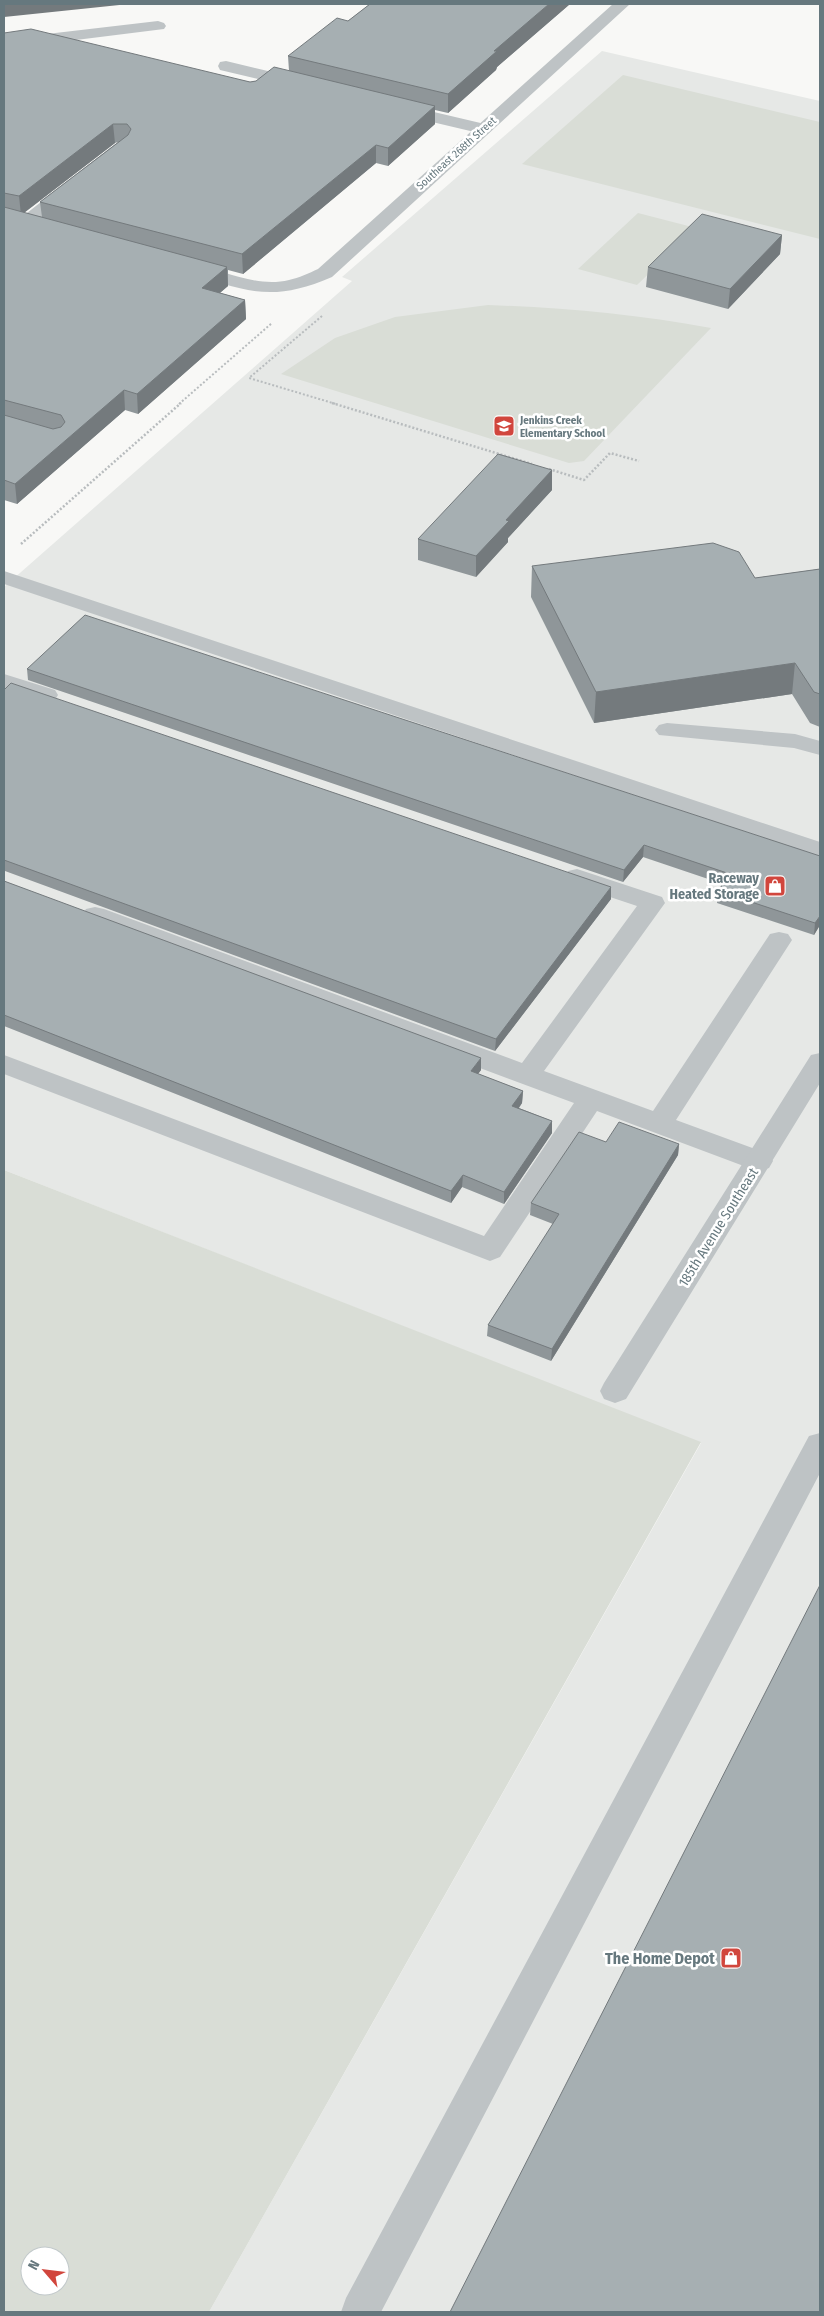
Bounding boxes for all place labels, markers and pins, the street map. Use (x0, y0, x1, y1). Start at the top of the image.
school or university icon: Jenkins Creek Elementary School (492, 414, 516, 438)
place label: Jenkins Creek Elementary School (519, 414, 606, 440)
place label: Raceway Heated Storage (670, 870, 759, 903)
shop icon: Raceway Heated Storage (763, 874, 787, 898)
shop icon: The Home Depot (719, 1946, 743, 1970)
place label: The Home Depot (605, 1949, 715, 1968)

